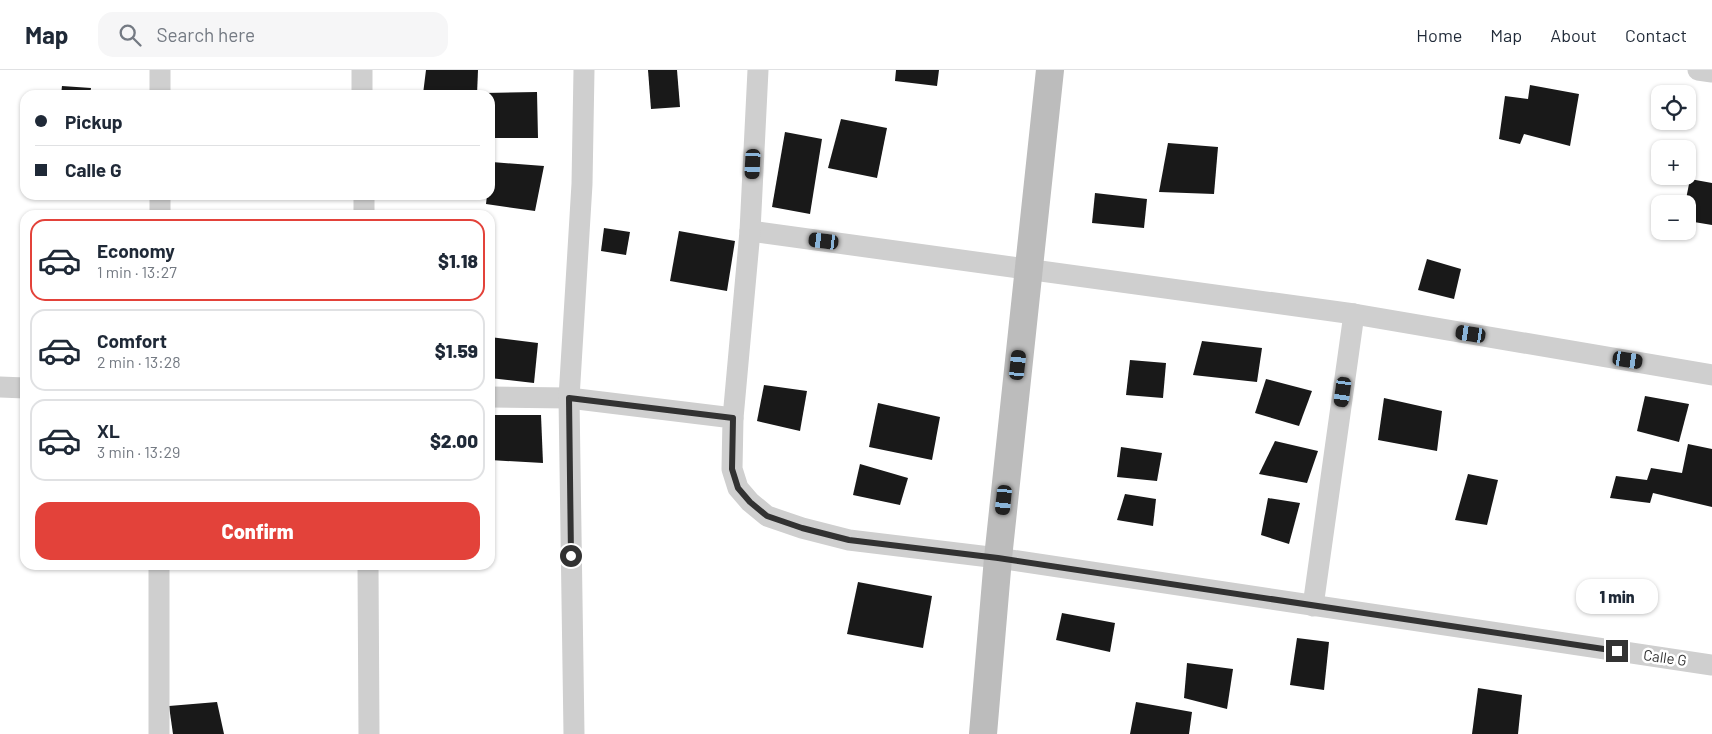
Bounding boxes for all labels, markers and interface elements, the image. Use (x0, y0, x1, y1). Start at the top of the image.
search box (98, 12, 448, 57)
text: Map (25, 20, 68, 49)
icon: search (116, 21, 144, 49)
text: Search here (156, 23, 255, 46)
text: Home (1416, 24, 1462, 46)
text: Map (1490, 24, 1522, 46)
text: About (1550, 24, 1597, 46)
text: Contact (1625, 24, 1687, 46)
map controls (1651, 85, 1696, 240)
button: locate (1651, 85, 1696, 130)
text: Pickup (65, 110, 123, 133)
button: + (1651, 140, 1696, 185)
car (744, 149, 761, 179)
text: Calle G (65, 158, 122, 181)
button: − (1651, 195, 1696, 240)
car (808, 232, 839, 250)
icon: car (37, 238, 82, 283)
text: Economy (97, 239, 175, 262)
text: $1.18 (438, 249, 478, 272)
text: 1 min · 13:27 (97, 262, 177, 281)
car (1455, 324, 1486, 344)
icon: car (37, 328, 82, 373)
text: Comfort (97, 329, 167, 352)
text: $1.59 (435, 339, 478, 362)
car (1008, 349, 1027, 381)
car (1612, 350, 1643, 370)
text: 2 min · 13:28 (97, 352, 181, 371)
car (1333, 376, 1352, 408)
icon: car (37, 418, 82, 463)
text: XL (97, 419, 120, 442)
text: $2.00 (430, 429, 478, 452)
text: 3 min · 13:29 (97, 442, 180, 461)
car (994, 484, 1013, 516)
button: Confirm (35, 502, 480, 560)
route start (560, 545, 582, 567)
callout: 1 min (1576, 578, 1658, 614)
text: 1 min (1599, 587, 1635, 606)
route end (1606, 640, 1628, 662)
street label: Calle G (1642, 645, 1688, 669)

